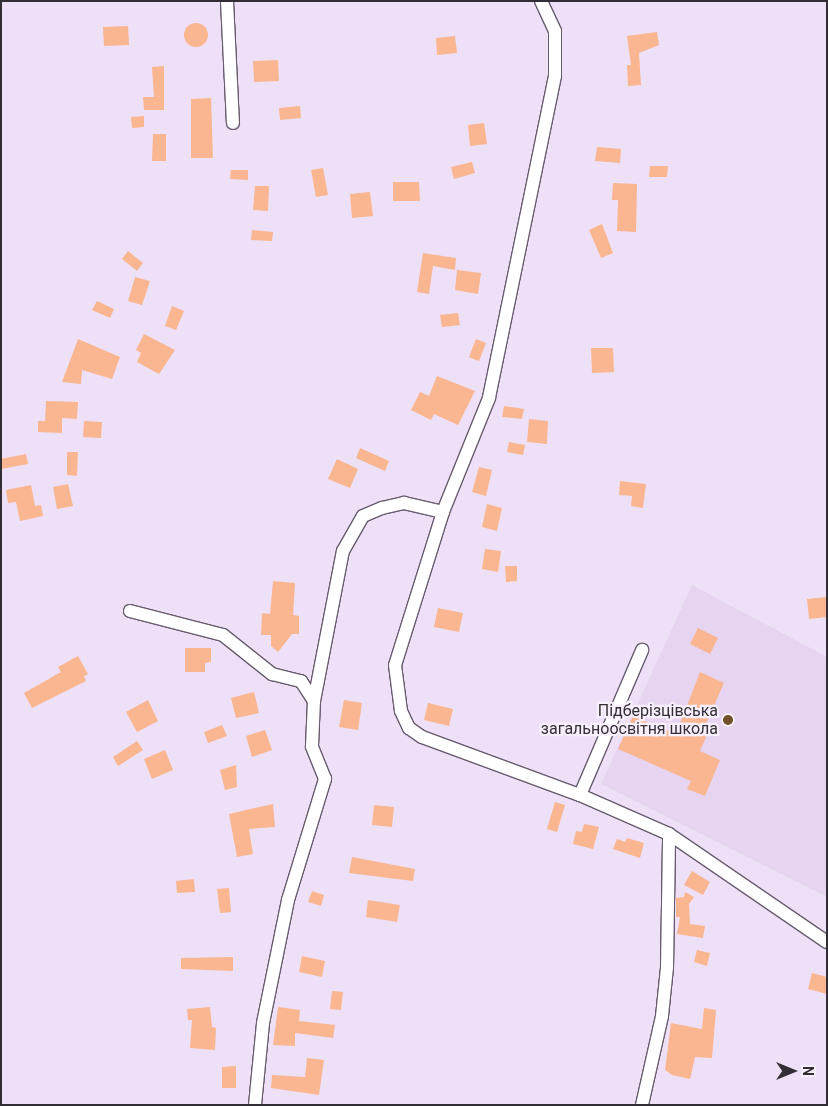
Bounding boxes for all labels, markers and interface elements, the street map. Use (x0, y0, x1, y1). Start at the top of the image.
place label: Підберізцівська загальноосвітня школа (541, 701, 718, 739)
marker: Підберізцівська загальноосвітня школа (722, 714, 734, 726)
north arrow (768, 1046, 818, 1096)
text: N (800, 1066, 816, 1076)

